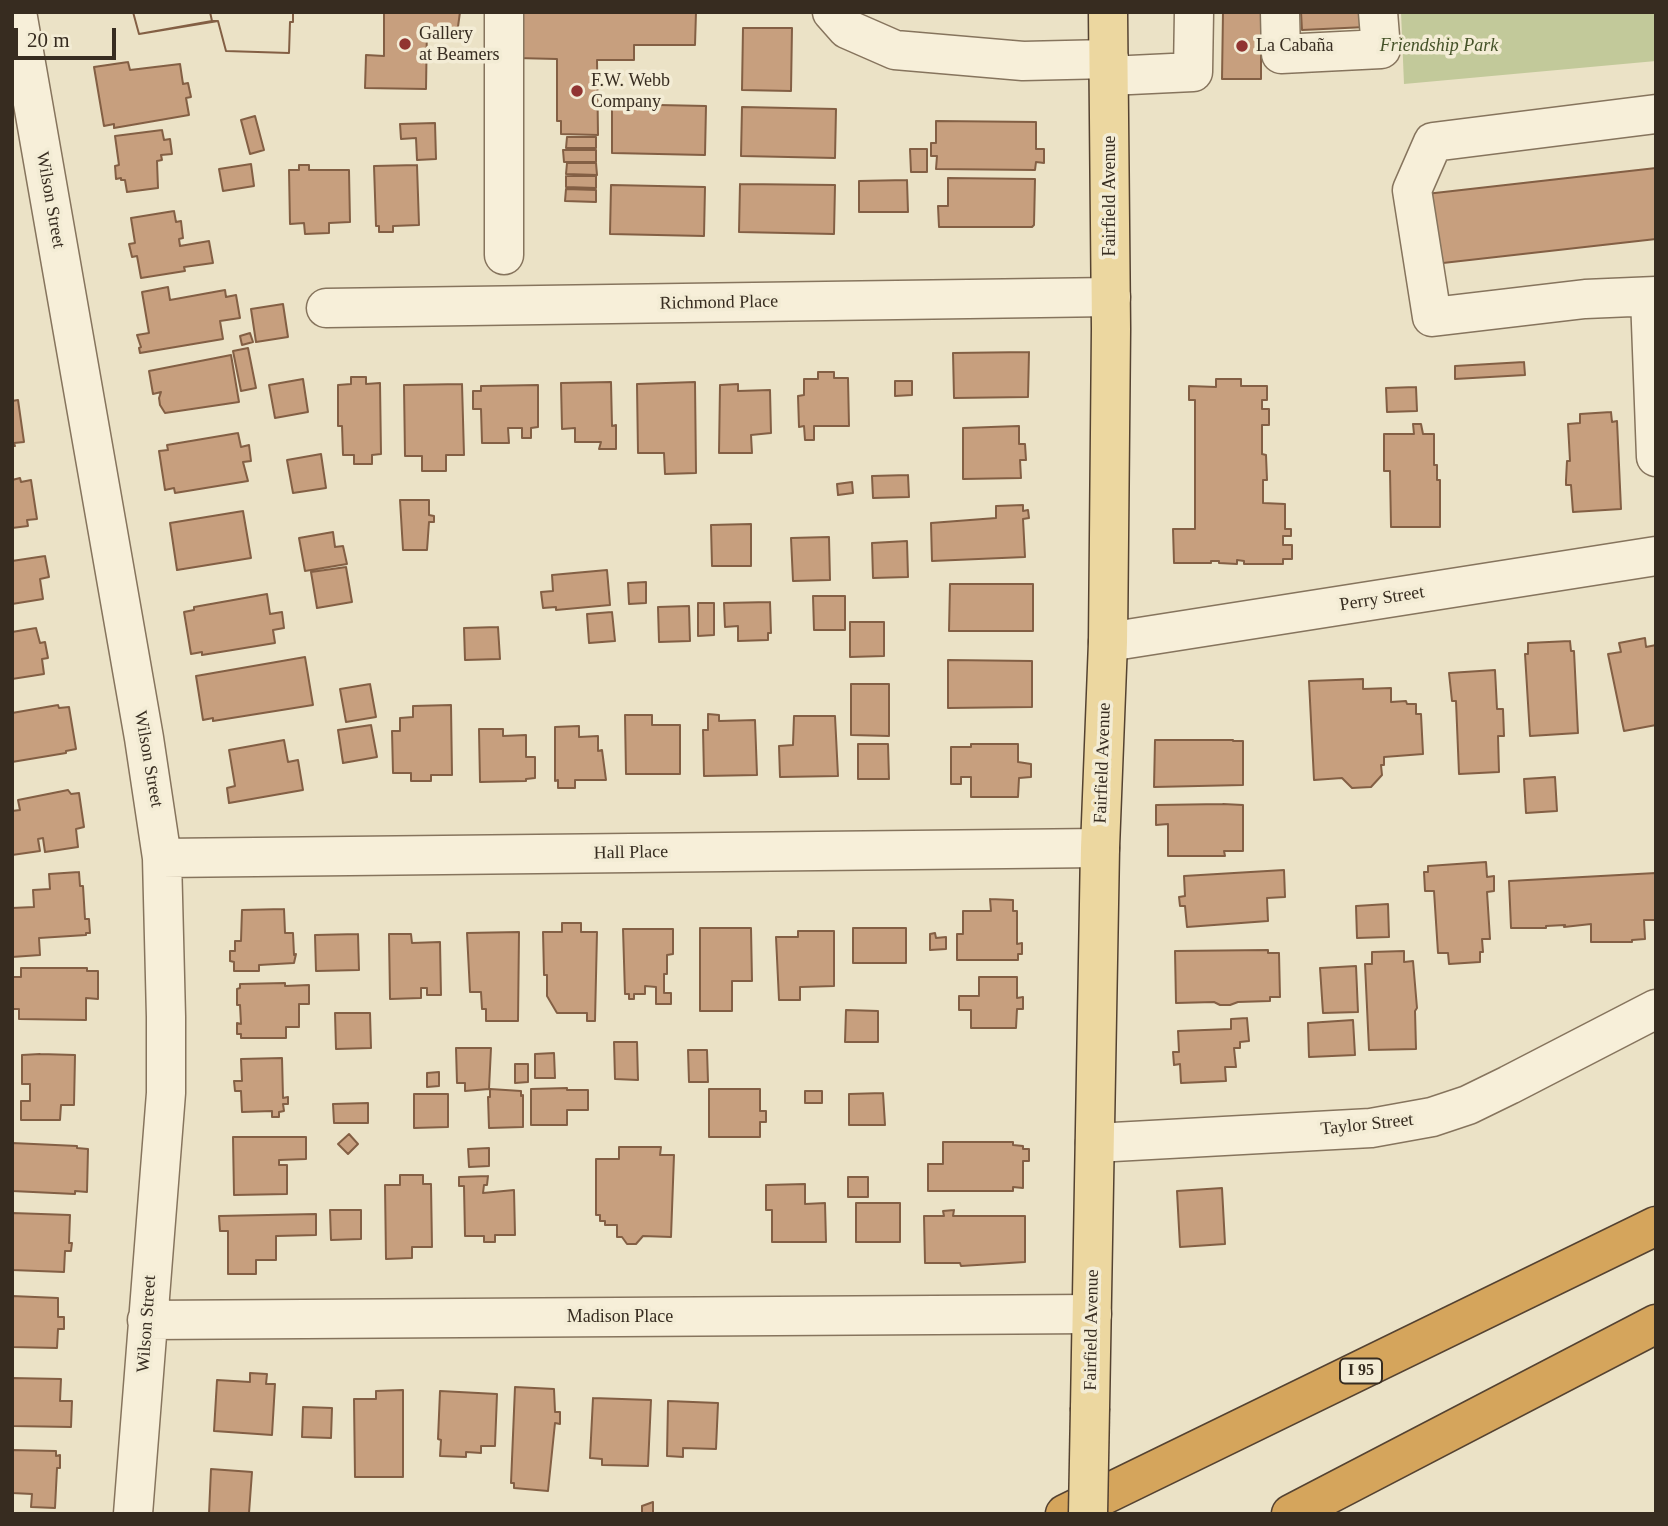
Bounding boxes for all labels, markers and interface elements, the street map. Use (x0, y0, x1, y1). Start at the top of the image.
scale bar (18, 14, 119, 58)
place label: Gallery at Beamers (419, 23, 499, 66)
text: 20 m (27, 28, 70, 52)
place label: La Cabaña (1256, 35, 1333, 57)
park label: Friendship Park (1380, 35, 1498, 57)
marker: Gallery at Beamers (397, 36, 413, 52)
marker: La Cabaña (1234, 38, 1250, 54)
place label: F.W. Webb Company (591, 70, 670, 112)
marker: F.W. Webb Company (569, 83, 585, 99)
street label: Fairfield Avenue (1099, 135, 1121, 257)
street label: Wilson Street (31, 150, 69, 250)
street label: Richmond Place (660, 291, 778, 315)
street label: Perry Street (1338, 582, 1426, 616)
street label: Fairfield Avenue (1090, 702, 1116, 824)
street label: Wilson Street (129, 709, 167, 809)
street label: Hall Place (594, 842, 668, 864)
street label: Taylor Street (1320, 1109, 1414, 1141)
street label: Fairfield Avenue (1080, 1269, 1104, 1391)
street label: Wilson Street (133, 1274, 161, 1374)
street label: Madison Place (567, 1306, 673, 1328)
road number: I 95 (1340, 1358, 1382, 1384)

